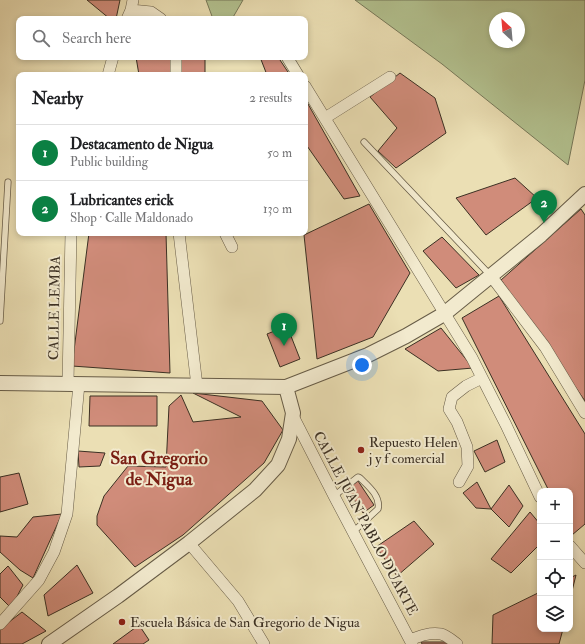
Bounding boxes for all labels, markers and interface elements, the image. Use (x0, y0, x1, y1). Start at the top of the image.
north arrow (489, 12, 525, 48)
search box (16, 16, 308, 60)
icon: search (30, 27, 52, 49)
text: Search here (62, 29, 131, 48)
text: Nearby (32, 88, 83, 109)
text: 2 results (249, 90, 292, 106)
text: Destacamento de Nigua (70, 135, 213, 154)
text: 1 (43, 145, 47, 161)
text: 50 m (267, 145, 292, 161)
text: Public building (70, 154, 148, 170)
pin: 2 (531, 190, 557, 223)
text: Lubricantes erick (70, 191, 174, 210)
text: 2 (42, 201, 48, 217)
text: 130 m (263, 201, 292, 217)
text: Shop · Calle Maldonado (70, 210, 193, 226)
street label: CALLE LEMBA (45, 256, 64, 360)
pin: 1 (271, 313, 297, 346)
your location (352, 355, 372, 375)
street label: CALLE JUAN PABLO DUARTE (310, 428, 421, 618)
place label: Repuesto Helen j y f comercial (366, 434, 458, 468)
marker: Repuesto Helen j y f comercial (356, 445, 366, 455)
district label: San Gregorio de Nigua (110, 447, 208, 491)
map controls (537, 488, 573, 632)
button: + (537, 488, 573, 524)
button: − (537, 524, 573, 560)
button: locate (537, 560, 573, 596)
button: layers (537, 596, 573, 632)
place label: Escuela Básica de San Gregorio de Nigua (130, 614, 360, 631)
marker: Escuela Básica de San Gregorio de Nigua (117, 617, 127, 627)

